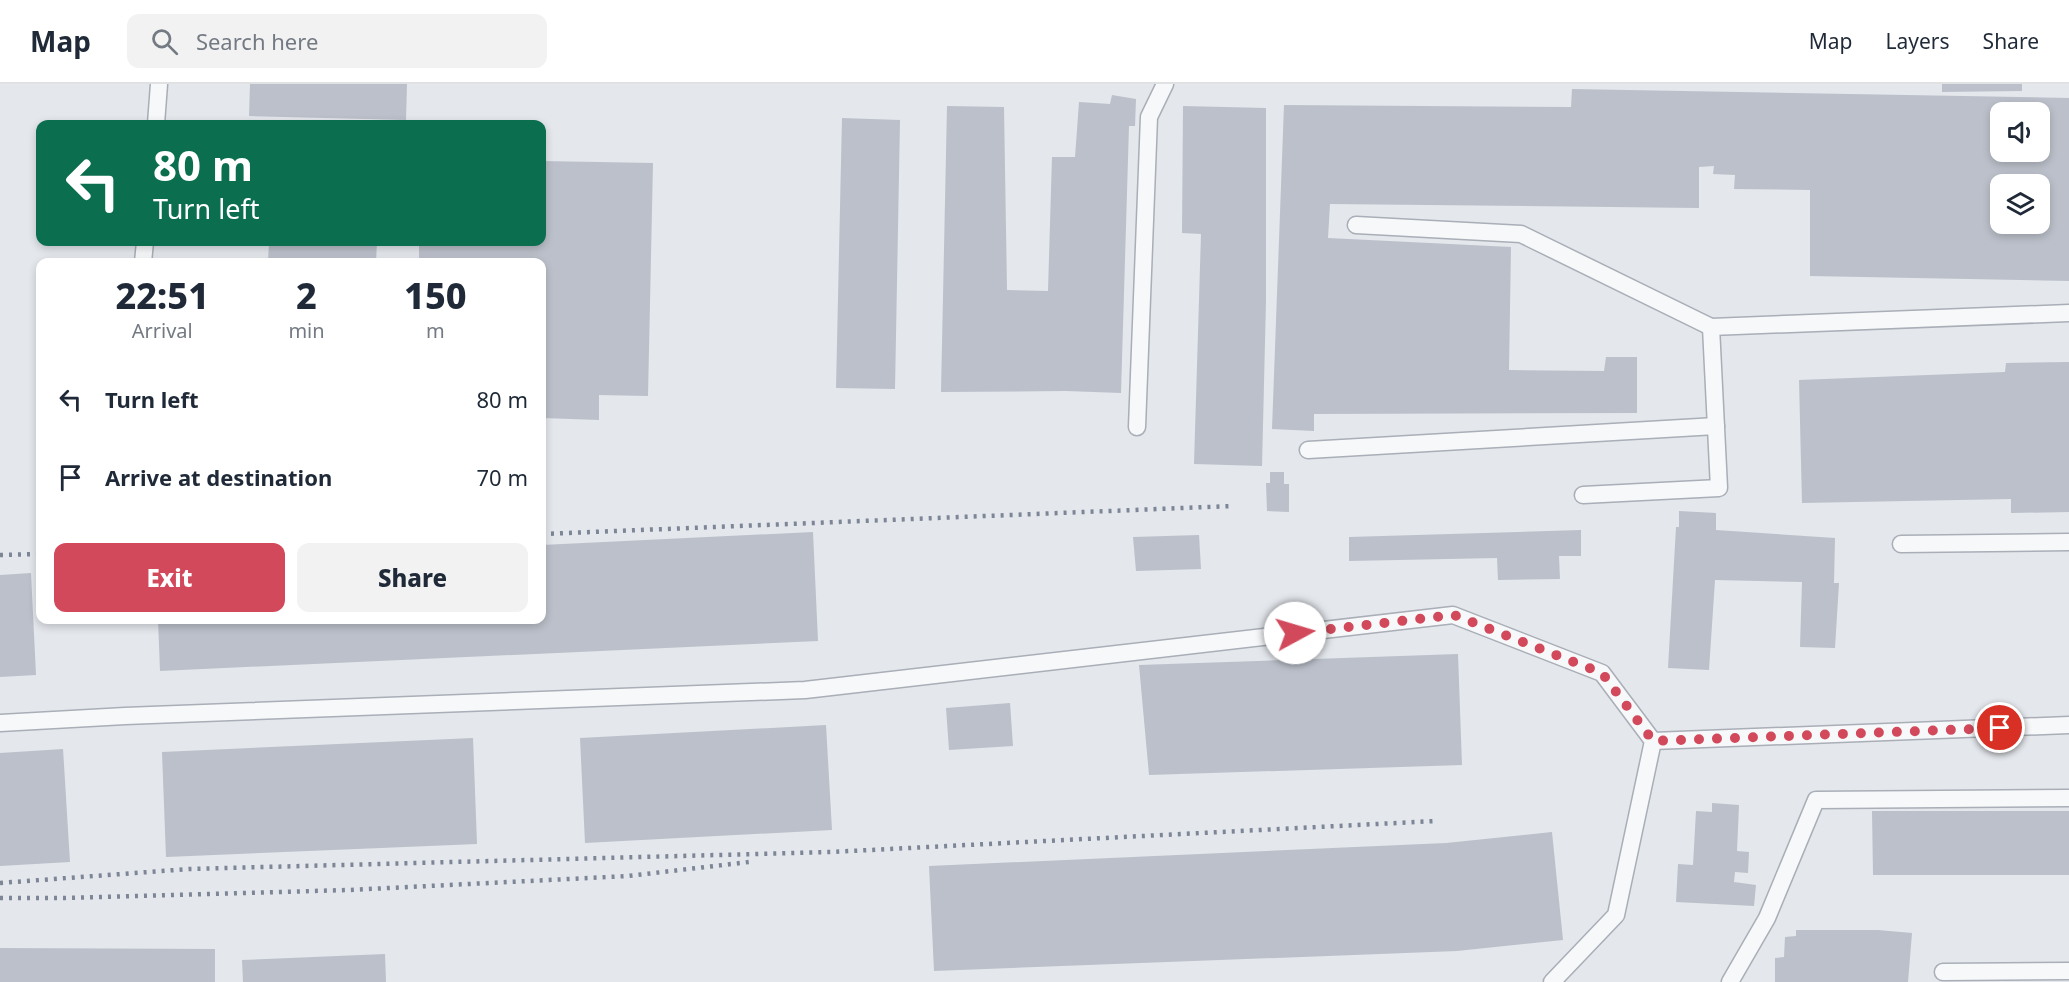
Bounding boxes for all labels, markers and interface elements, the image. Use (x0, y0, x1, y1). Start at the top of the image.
search box (127, 14, 547, 68)
text: Map (30, 22, 91, 60)
icon: search (148, 25, 181, 58)
text: Search here (196, 26, 318, 56)
text: Map (1809, 27, 1853, 55)
text: Layers (1886, 27, 1950, 55)
text: Share (1983, 27, 2039, 55)
map controls (1990, 102, 2050, 234)
button: sound (1990, 102, 2050, 162)
text: 80 m (153, 136, 253, 193)
icon: left (54, 144, 132, 222)
button: layers (1990, 174, 2050, 234)
text: Turn left (153, 190, 259, 227)
text: 22:51 (115, 271, 209, 320)
text: 2 (296, 271, 317, 320)
text: 150 (404, 271, 467, 320)
text: Arrival (132, 317, 193, 344)
text: min (288, 317, 325, 344)
text: m (426, 317, 445, 344)
icon: left (54, 383, 87, 416)
text: Turn left (105, 384, 199, 414)
text: 80 m (477, 384, 528, 414)
icon: arrive (54, 461, 87, 494)
text: Arrive at destination (105, 462, 332, 492)
text: 70 m (477, 462, 528, 492)
button: Exit (54, 543, 285, 612)
button: Share (297, 543, 528, 612)
position arrow (1263, 601, 1327, 665)
pin (1974, 702, 2025, 753)
icon: arrive (1983, 711, 2016, 744)

